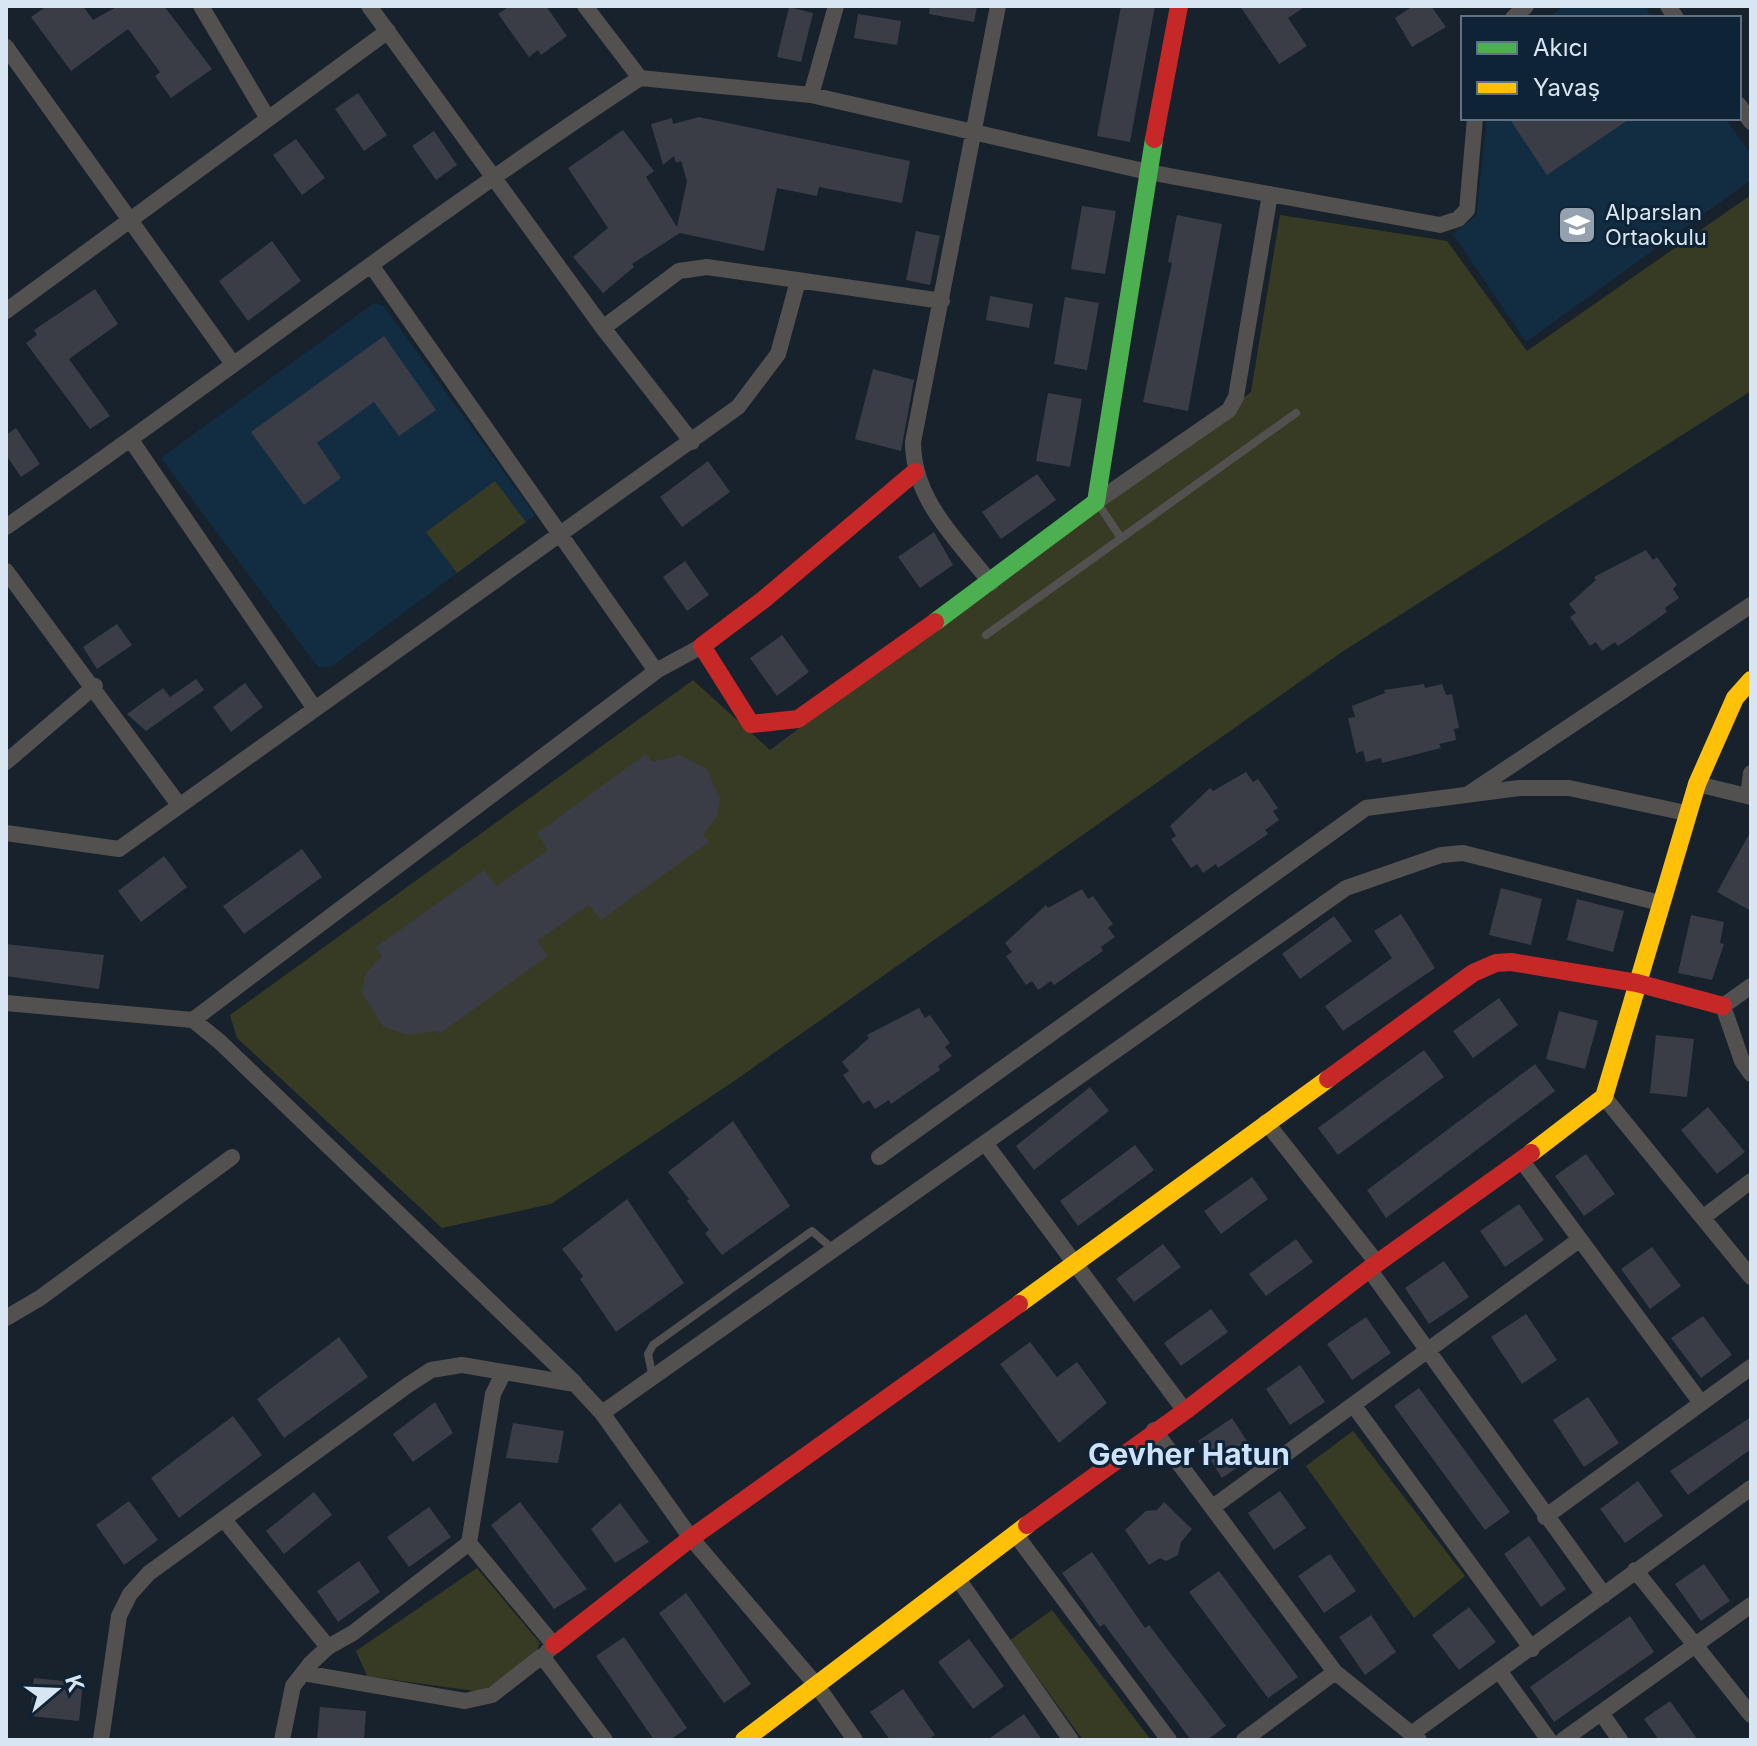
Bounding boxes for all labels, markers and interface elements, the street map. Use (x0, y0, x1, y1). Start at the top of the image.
legend (1461, 16, 1741, 120)
text: Akıcı (1533, 33, 1588, 62)
text: Yavaş (1533, 73, 1600, 102)
place label: Alparslan Ortaokulu (1605, 199, 1707, 250)
school or university icon: Alparslan Ortaokulu (1556, 204, 1598, 246)
district label: Gevher Hatun (1088, 1436, 1290, 1472)
north arrow (16, 1650, 96, 1730)
text: K (60, 1672, 90, 1695)

